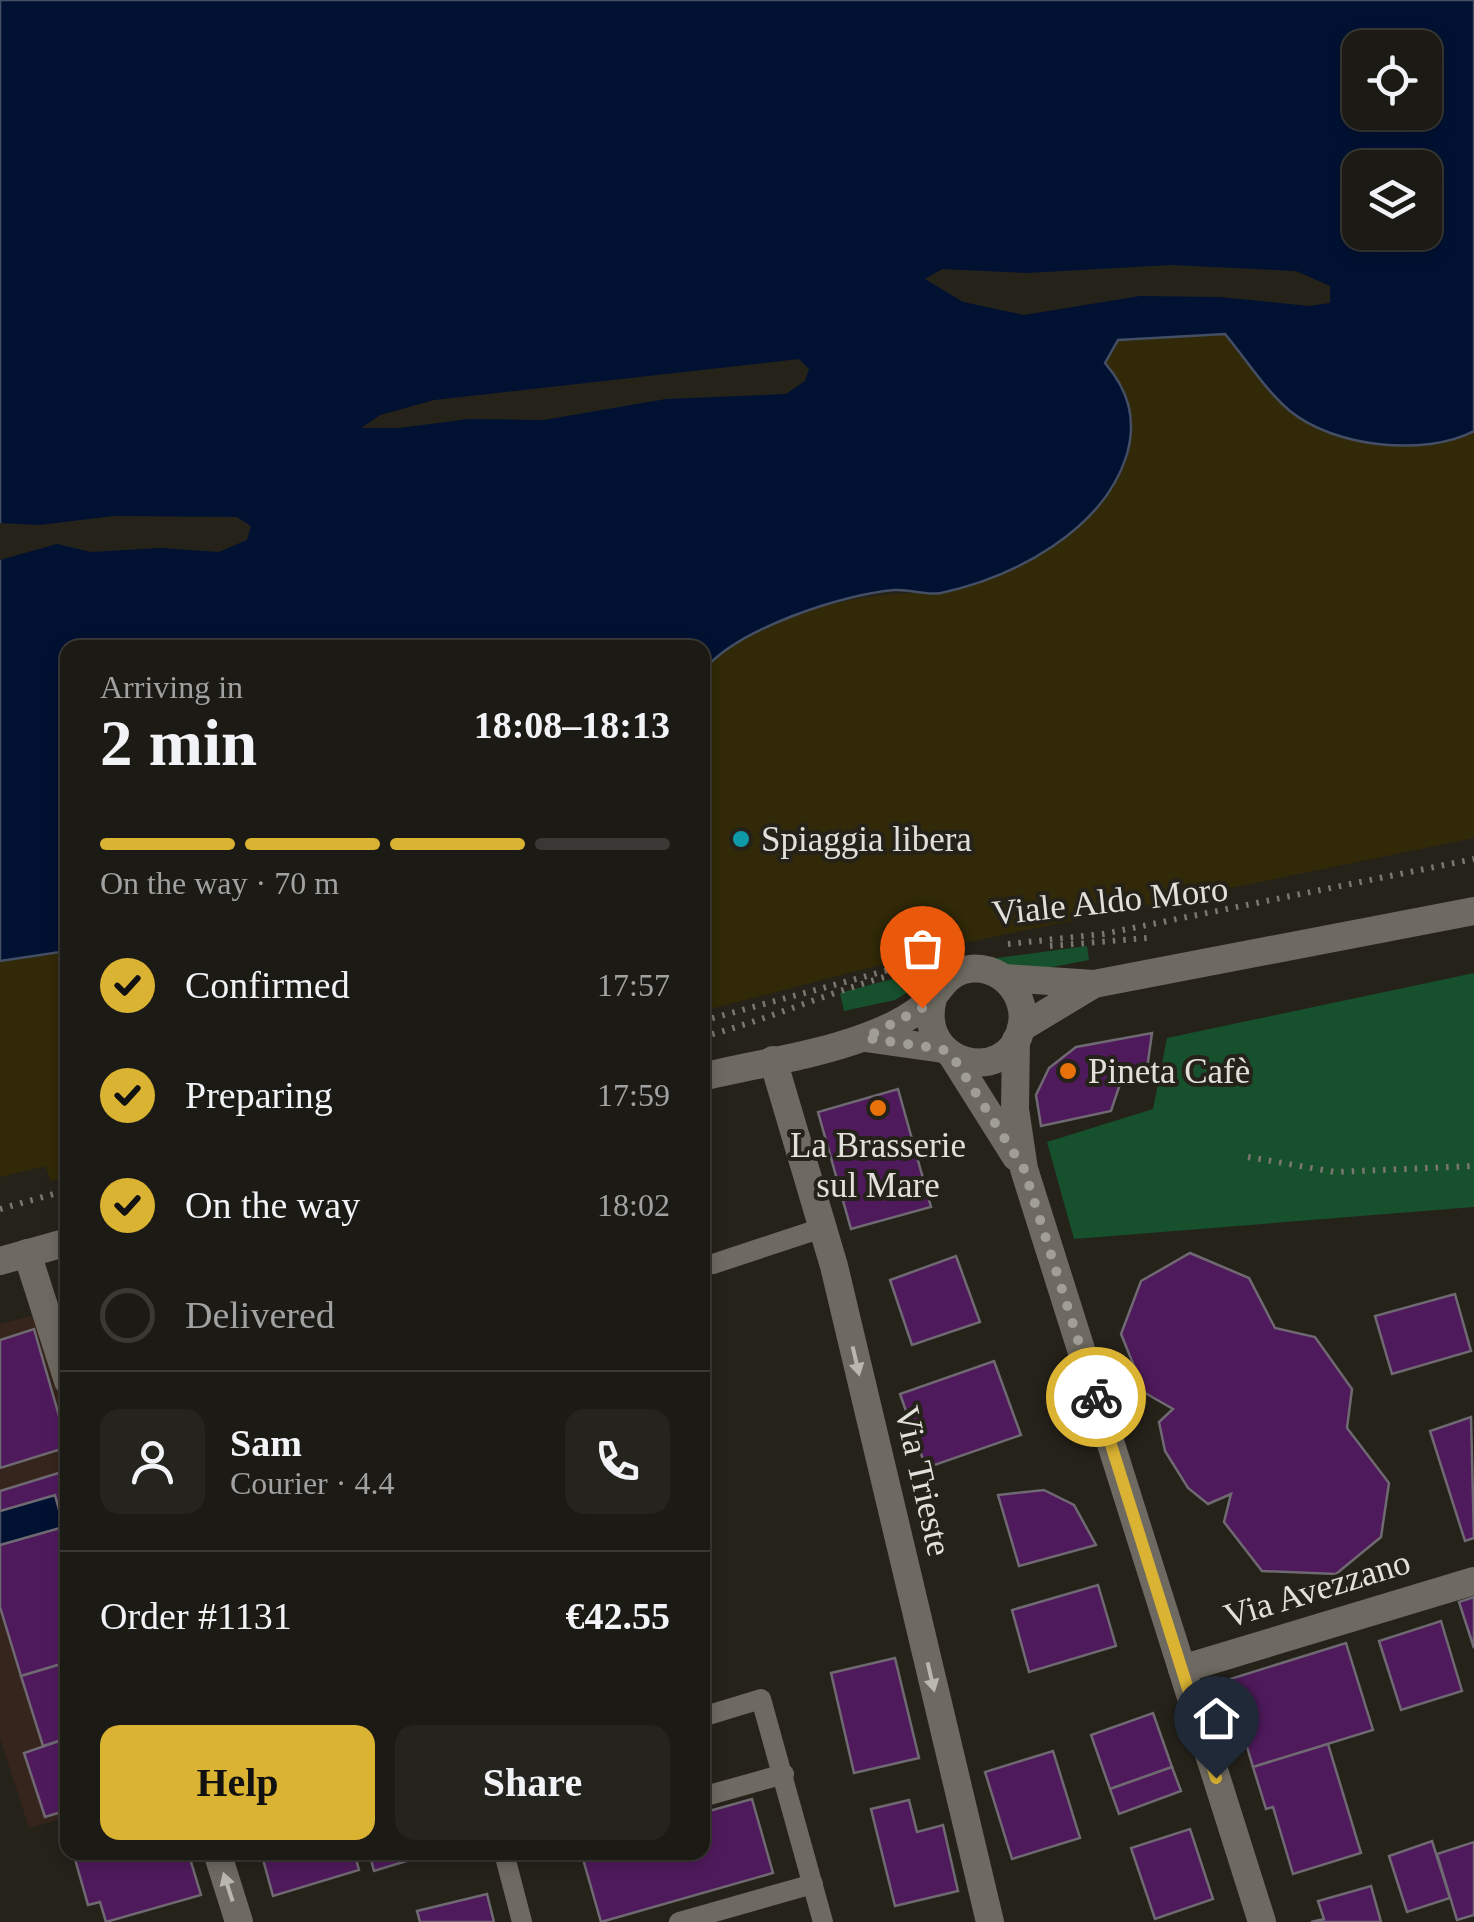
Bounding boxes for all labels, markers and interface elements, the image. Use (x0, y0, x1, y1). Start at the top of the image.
map controls (1342, 30, 1442, 250)
button: locate (1342, 30, 1442, 130)
button: layers (1342, 150, 1442, 250)
text: Arriving in (100, 669, 243, 705)
text: 18:08–18:13 (474, 704, 670, 746)
text: 2 min (100, 707, 257, 779)
place label: Spiaggia libera (761, 820, 972, 859)
marker: Spiaggia libera (730, 828, 752, 850)
text: On the way · 70 m (100, 865, 339, 901)
street label: Viale Aldo Moro (990, 869, 1230, 933)
pin (880, 906, 965, 1009)
icon: bag (895, 921, 950, 976)
icon: check (100, 958, 155, 1013)
text: Confirmed (185, 964, 350, 1006)
text: 17:57 (597, 967, 670, 1003)
place label: Pineta Cafè (1088, 1052, 1250, 1091)
marker: Pineta Cafè (1057, 1060, 1079, 1082)
icon: check (100, 1068, 155, 1123)
text: Preparing (185, 1074, 333, 1116)
text: 17:59 (597, 1077, 670, 1113)
marker: La Brasserie sul Mare (867, 1097, 889, 1119)
place label: La Brasserie sul Mare (790, 1126, 966, 1205)
icon: check (100, 1178, 155, 1233)
text: On the way (185, 1184, 360, 1226)
text: 18:02 (597, 1187, 670, 1223)
text: Delivered (185, 1294, 335, 1336)
one-way arrow (849, 1346, 864, 1377)
courier (1046, 1347, 1146, 1447)
icon: bike (1069, 1370, 1124, 1425)
street label: Via Trieste (887, 1402, 959, 1560)
button: person (100, 1409, 205, 1514)
button: phone (565, 1409, 670, 1514)
text: Sam (230, 1422, 302, 1464)
text: Courier · 4.4 (230, 1465, 394, 1501)
street label: Via Avezzano (1219, 1542, 1415, 1636)
text: Order #1131 (100, 1595, 292, 1637)
text: €42.55 (566, 1595, 670, 1637)
one-way arrow (924, 1662, 939, 1693)
pin (1174, 1676, 1259, 1779)
icon: home (1189, 1691, 1244, 1746)
button: Help (100, 1725, 375, 1840)
button: Share (395, 1725, 670, 1840)
one-way arrow (220, 1872, 235, 1902)

